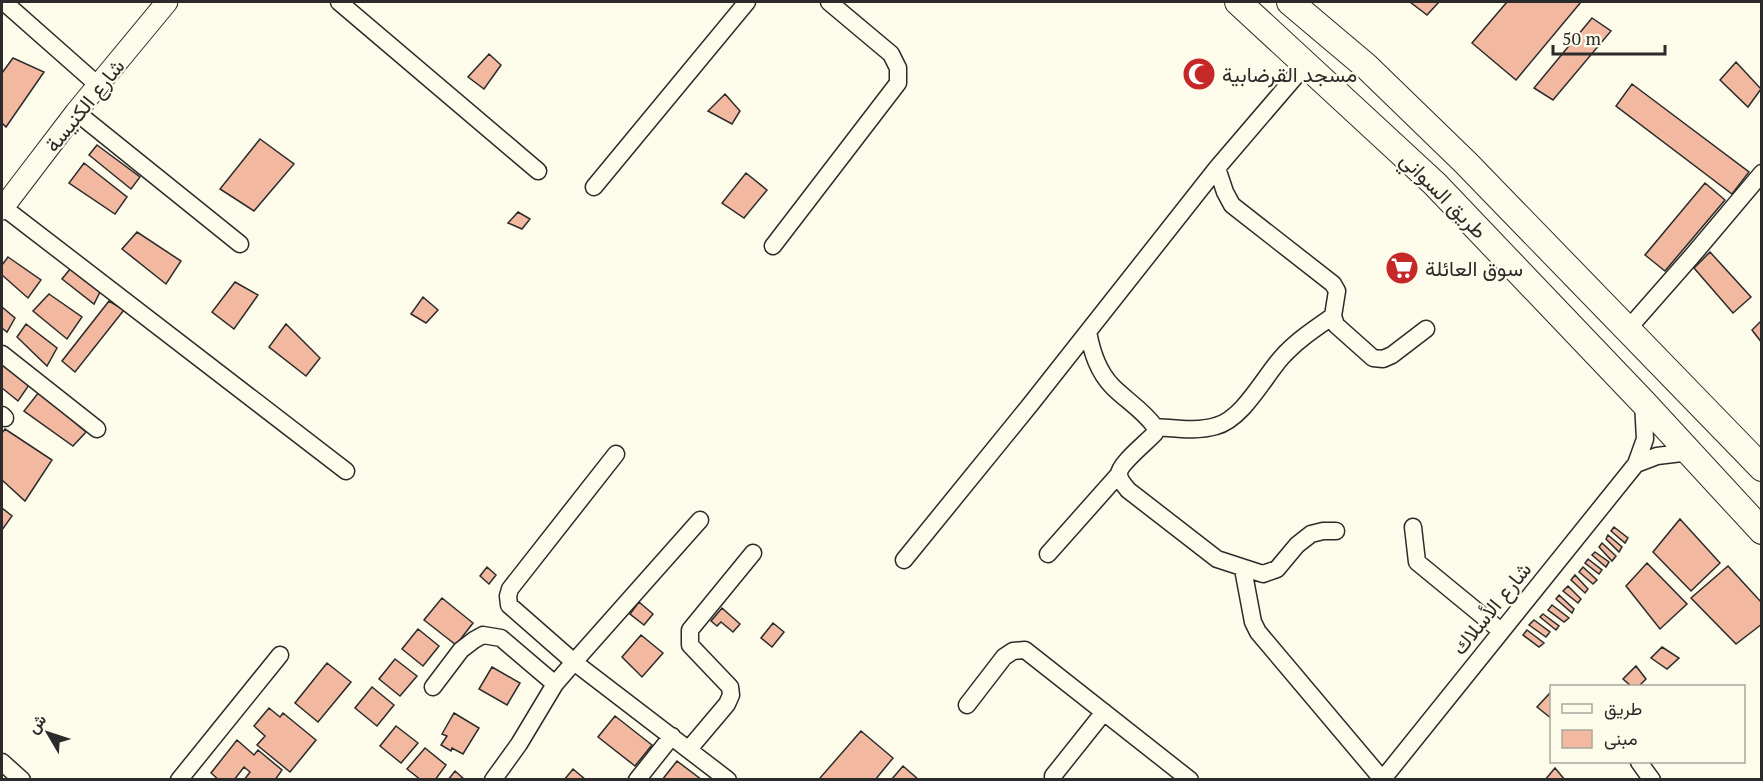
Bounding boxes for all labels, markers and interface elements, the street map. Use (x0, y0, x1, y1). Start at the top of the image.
scale bar (1553, 18, 1666, 56)
text: 50 m (1562, 26, 1602, 50)
street label: شارع الكنيسة (38, 53, 131, 158)
mosque icon: مسجد القرضابية (1181, 56, 1217, 92)
place label: مسجد القرضابية (1222, 60, 1357, 88)
street label: طريق السواني (1392, 145, 1494, 247)
supermarket icon: سوق العائلة (1384, 250, 1420, 286)
place label: سوق العائلة (1425, 254, 1523, 282)
street label: شارع الأسلاك (1445, 556, 1538, 661)
legend (1550, 685, 1745, 763)
text: طريق (1604, 696, 1642, 720)
north arrow (18, 703, 78, 763)
text: ش (22, 709, 51, 738)
text: مبنى (1604, 726, 1638, 750)

